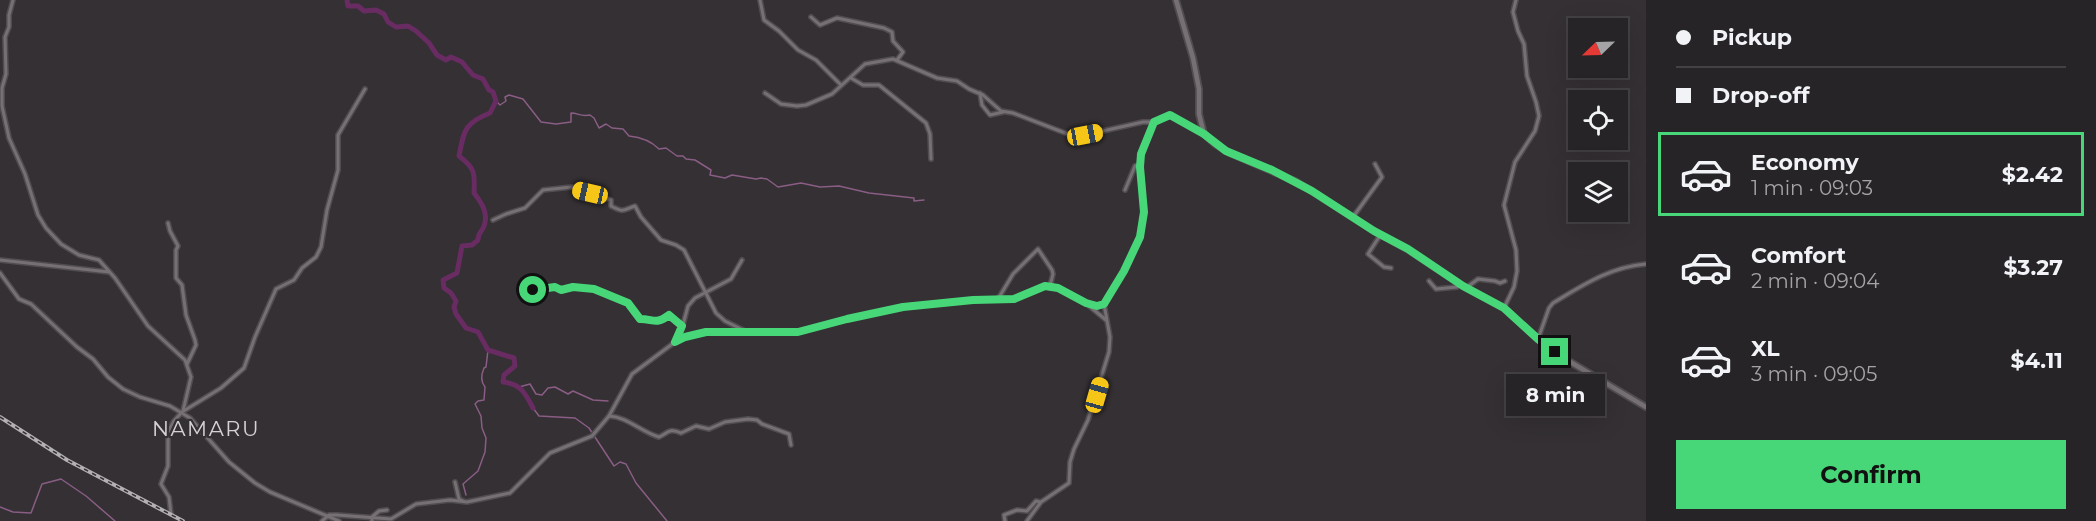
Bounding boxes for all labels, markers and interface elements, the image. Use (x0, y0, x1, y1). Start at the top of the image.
north arrow (1568, 18, 1628, 78)
map controls (1568, 18, 1628, 222)
text: Pickup (1712, 24, 1792, 51)
text: Drop-off (1712, 82, 1810, 109)
button: locate (1568, 90, 1628, 150)
car (1066, 123, 1104, 147)
icon: car (1679, 147, 1733, 201)
text: Economy (1751, 149, 1859, 176)
text: $2.42 (2002, 161, 2063, 188)
button: layers (1568, 162, 1628, 222)
text: 1 min · 09:03 (1751, 176, 1873, 200)
car (570, 180, 610, 206)
icon: car (1679, 240, 1733, 294)
text: Comfort (1751, 242, 1846, 269)
text: $3.27 (2003, 254, 2063, 281)
text: 2 min · 09:04 (1751, 269, 1879, 293)
route start (519, 276, 546, 303)
icon: car (1679, 333, 1733, 387)
text: XL (1751, 335, 1780, 362)
route end (1541, 338, 1568, 365)
text: $4.11 (2010, 347, 2063, 374)
text: 3 min · 09:05 (1751, 362, 1877, 386)
callout: 8 min (1506, 373, 1604, 415)
car (1083, 375, 1111, 415)
text: 8 min (1526, 383, 1585, 407)
district label: NAMARU (152, 416, 260, 441)
button: Confirm (1676, 440, 2066, 509)

